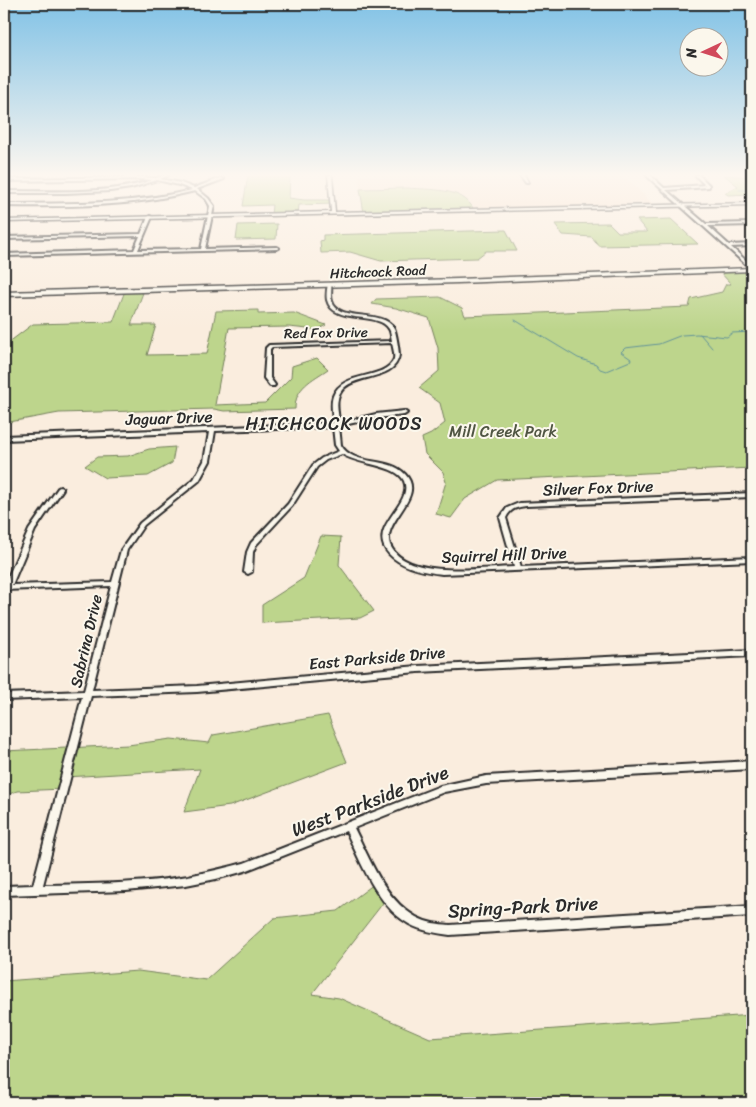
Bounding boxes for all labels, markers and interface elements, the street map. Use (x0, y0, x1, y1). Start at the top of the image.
north arrow (678, 28, 728, 78)
text: N (679, 47, 704, 60)
street label: Hitchcock Road (329, 258, 428, 286)
street label: Red Fox Drive (284, 320, 368, 346)
street label: Jaguar Drive (124, 402, 213, 434)
district label: HITCHCOCK WOODS (246, 408, 422, 440)
park label: Mill Creek Park (449, 417, 557, 446)
street label: Silver Fox Drive (542, 472, 654, 504)
street label: Squirrel Hill Drive (441, 538, 567, 572)
street label: Sabrina Drive (61, 591, 111, 691)
street label: East Parkside Drive (308, 638, 447, 678)
street label: West Parkside Drive (287, 756, 453, 846)
street label: Spring-Park Drive (447, 887, 599, 927)

